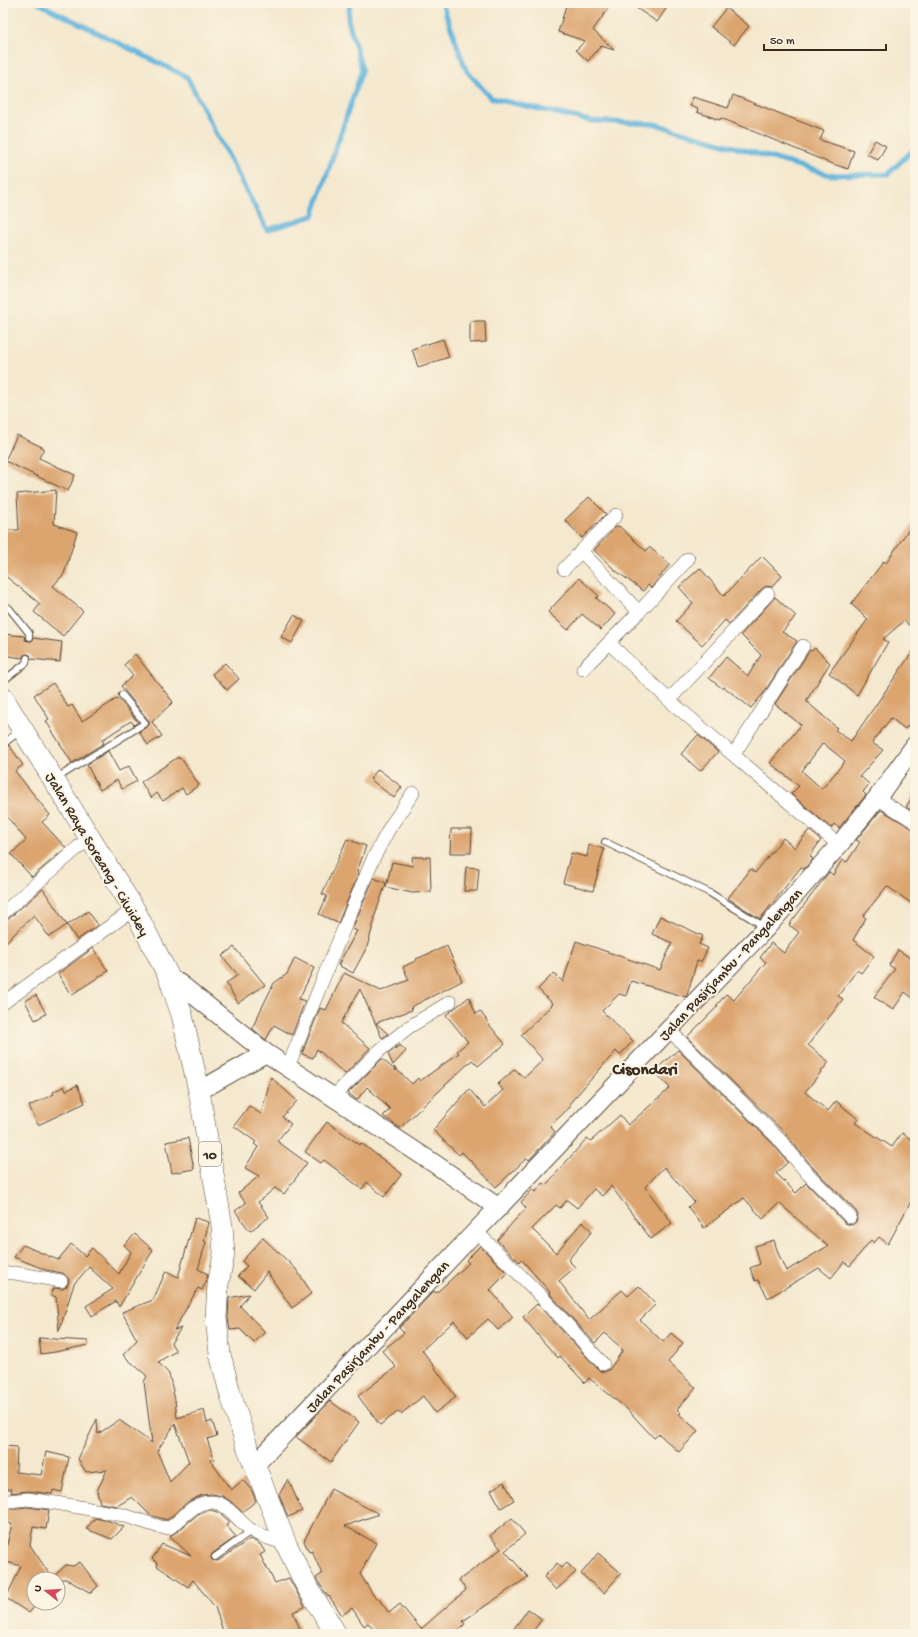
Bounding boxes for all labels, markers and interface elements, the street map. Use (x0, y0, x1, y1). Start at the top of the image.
scale bar (764, 26, 886, 52)
text: 50 m (770, 35, 795, 49)
street label: Jalan Raya Soreang - Ciwidey (40, 770, 153, 941)
street label: Jalan Pasirjambu - Pangalengan (656, 885, 807, 1045)
district label: Cisondari (611, 1061, 678, 1081)
road number: 10 (199, 1142, 221, 1166)
street label: Jalan Pasirjambu - Pangalengan (303, 1257, 454, 1417)
north arrow (26, 1571, 66, 1611)
text: U (32, 1583, 45, 1593)

